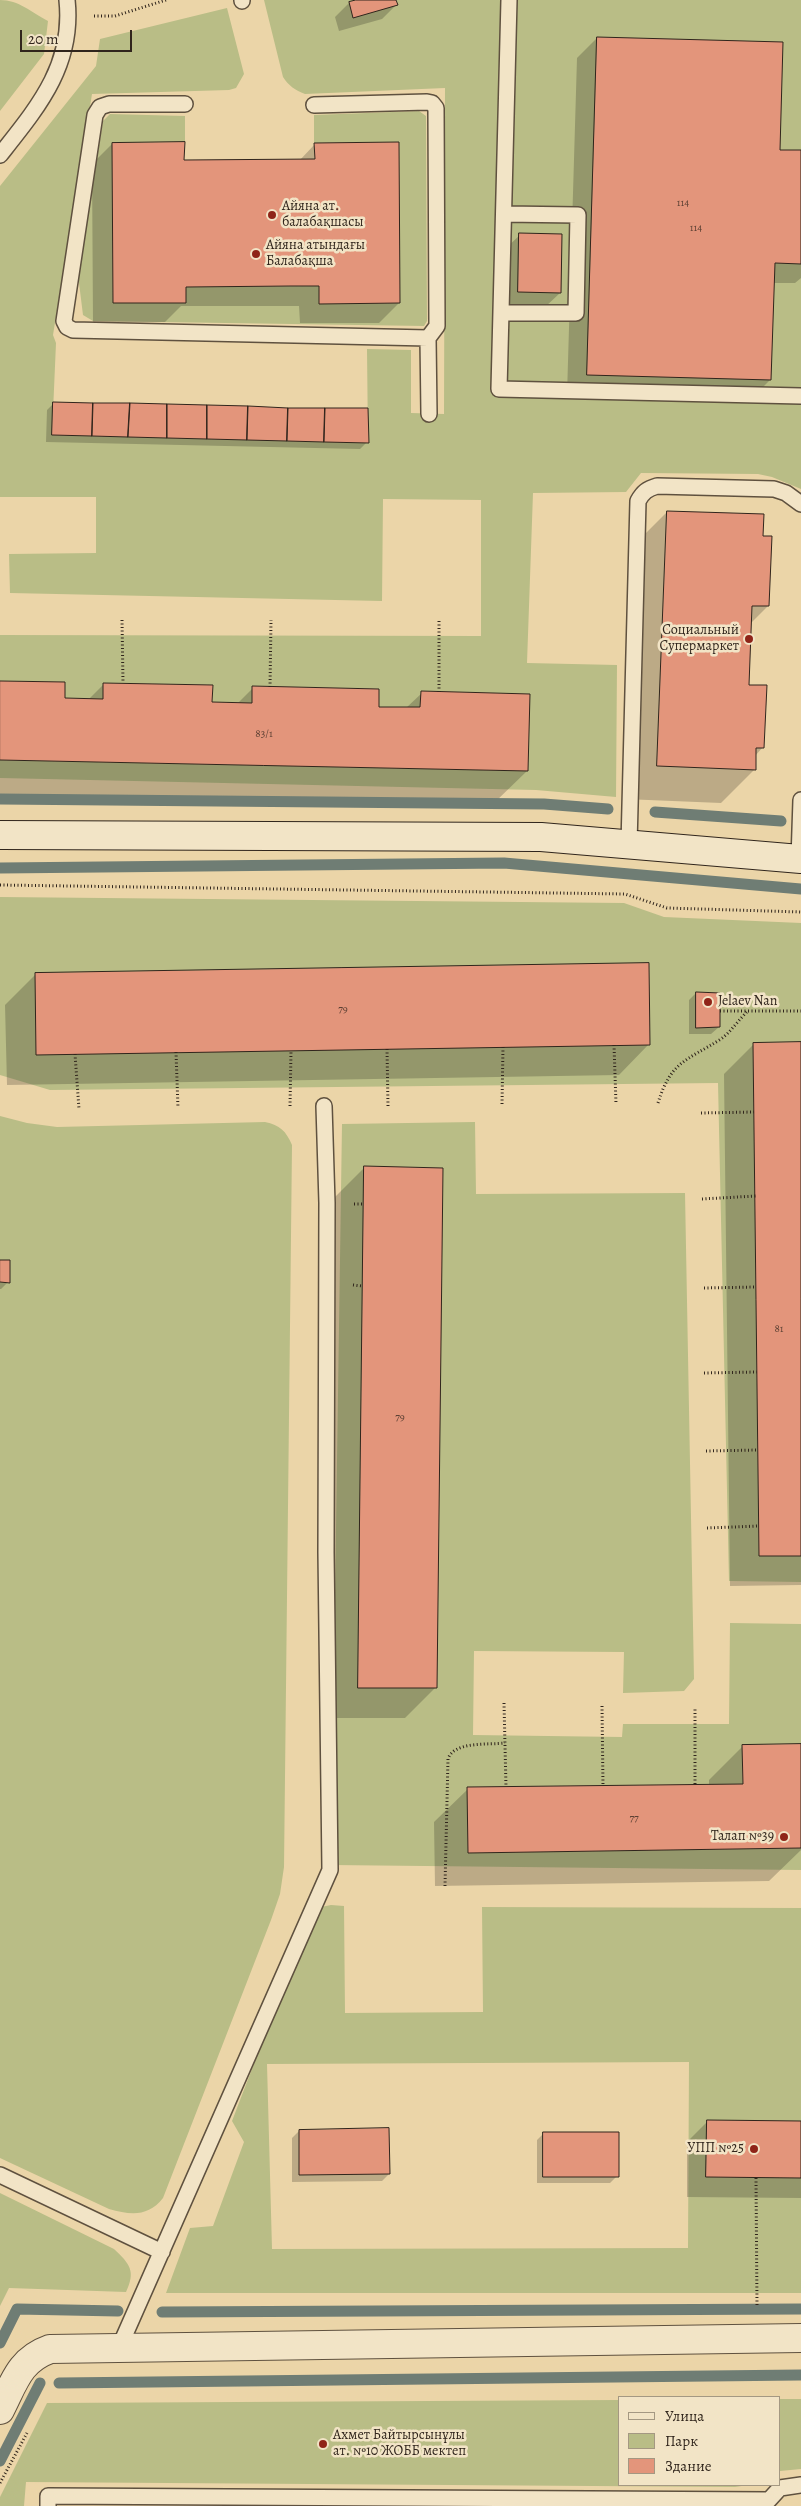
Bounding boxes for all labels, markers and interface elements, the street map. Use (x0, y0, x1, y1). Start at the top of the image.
scale bar (22, 20, 135, 52)
text: 20 m (28, 29, 59, 49)
house number: 114 (677, 196, 689, 210)
place label: Айяна ат. балабақшасы (282, 199, 364, 232)
marker: Айяна ат. балабақшасы (266, 209, 278, 221)
house number: 114 (690, 221, 702, 235)
place label: Айяна атындағы Балабақша (266, 238, 365, 270)
marker: Айяна атындағы Балабақша (250, 248, 262, 260)
place label: Социальный Супермаркет (660, 623, 739, 656)
marker: Социальный Супермаркет (743, 633, 755, 645)
house number: 83/1 (255, 727, 273, 741)
place label: Jelaev Nan (718, 994, 777, 1010)
marker: Jelaev Nan (702, 996, 714, 1008)
house number: 79 (338, 1002, 348, 1016)
house number: 81 (774, 1322, 784, 1336)
house number: 79 (395, 1410, 405, 1424)
house number: 77 (629, 1811, 639, 1825)
place label: Талап №39 (711, 1829, 774, 1845)
marker: Талап №39 (778, 1831, 790, 1843)
place label: УПП №25 (687, 2141, 744, 2157)
marker: УПП №25 (748, 2143, 760, 2155)
legend (618, 2396, 781, 2486)
text: Улица (665, 2406, 704, 2426)
place label: Ахмет Байтырсынұлы ат. №10 ЖОББ мектеп (333, 2428, 466, 2460)
text: Парк (665, 2431, 698, 2451)
marker: Ахмет Байтырсынұлы ат. №10 ЖОББ мектеп (317, 2438, 329, 2450)
text: Здание (665, 2456, 712, 2476)

